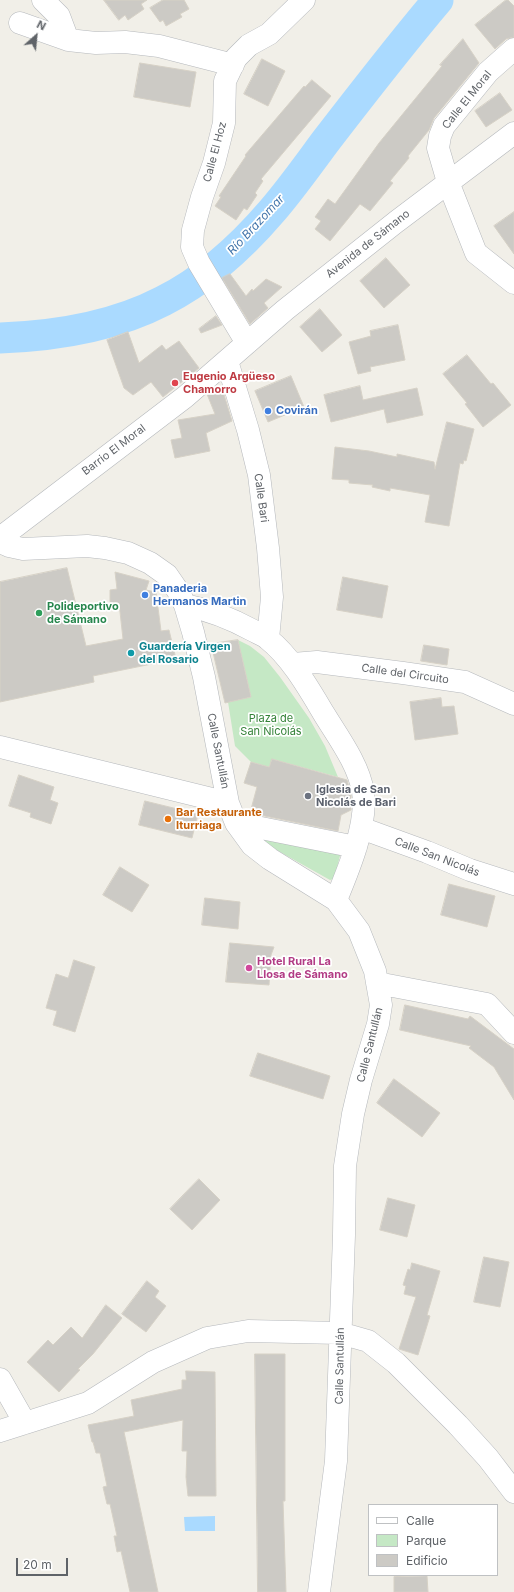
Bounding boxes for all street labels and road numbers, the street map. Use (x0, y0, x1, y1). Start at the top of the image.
street label: Calle El Moral (440, 68, 494, 132)
street label: Calle El Hoz (201, 120, 229, 184)
street label: Avenida de Sámano (323, 207, 413, 281)
street label: Barrio El Moral (80, 422, 148, 478)
street label: Calle Bari (251, 473, 271, 523)
street label: Calle del Circuito (360, 661, 450, 687)
street label: Calle Santullán (204, 712, 232, 790)
street label: Calle San Nicolás (392, 835, 482, 879)
street label: Calle Santullán (354, 1006, 386, 1084)
street label: Calle Santullán (333, 1327, 347, 1405)

